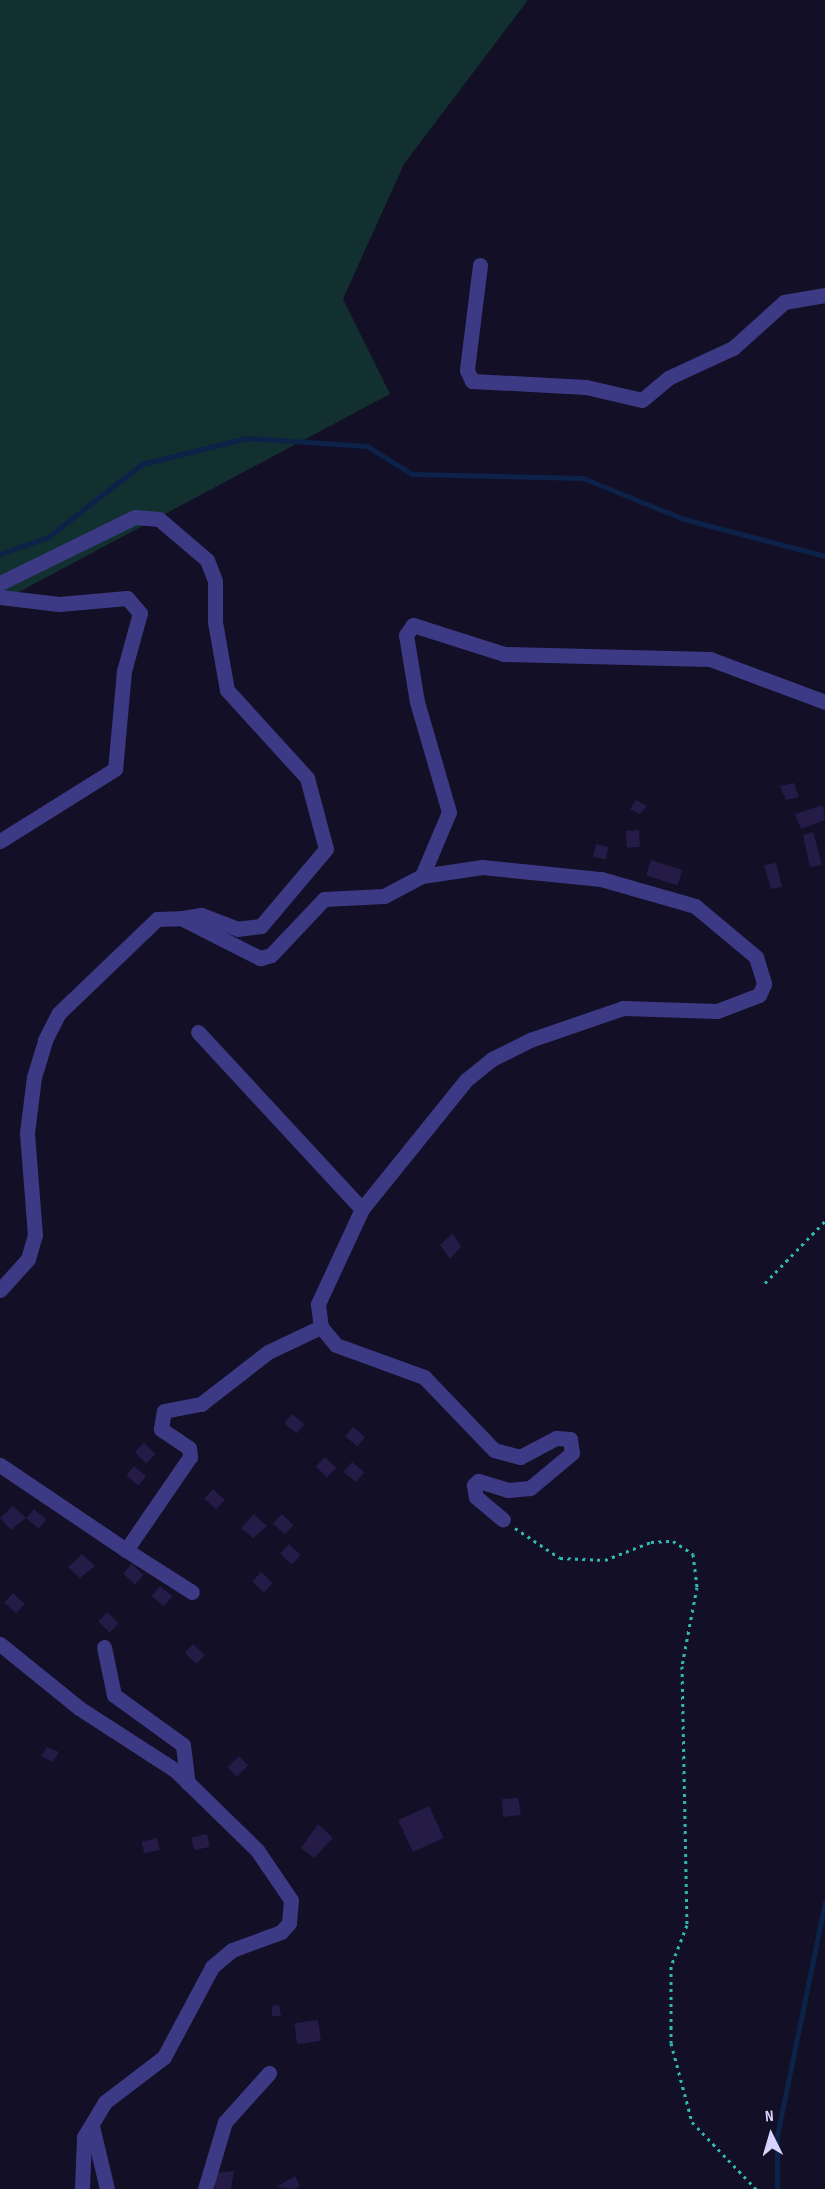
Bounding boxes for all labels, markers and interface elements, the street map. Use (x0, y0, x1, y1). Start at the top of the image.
north arrow (741, 2105, 801, 2165)
text: N (764, 2107, 774, 2126)

